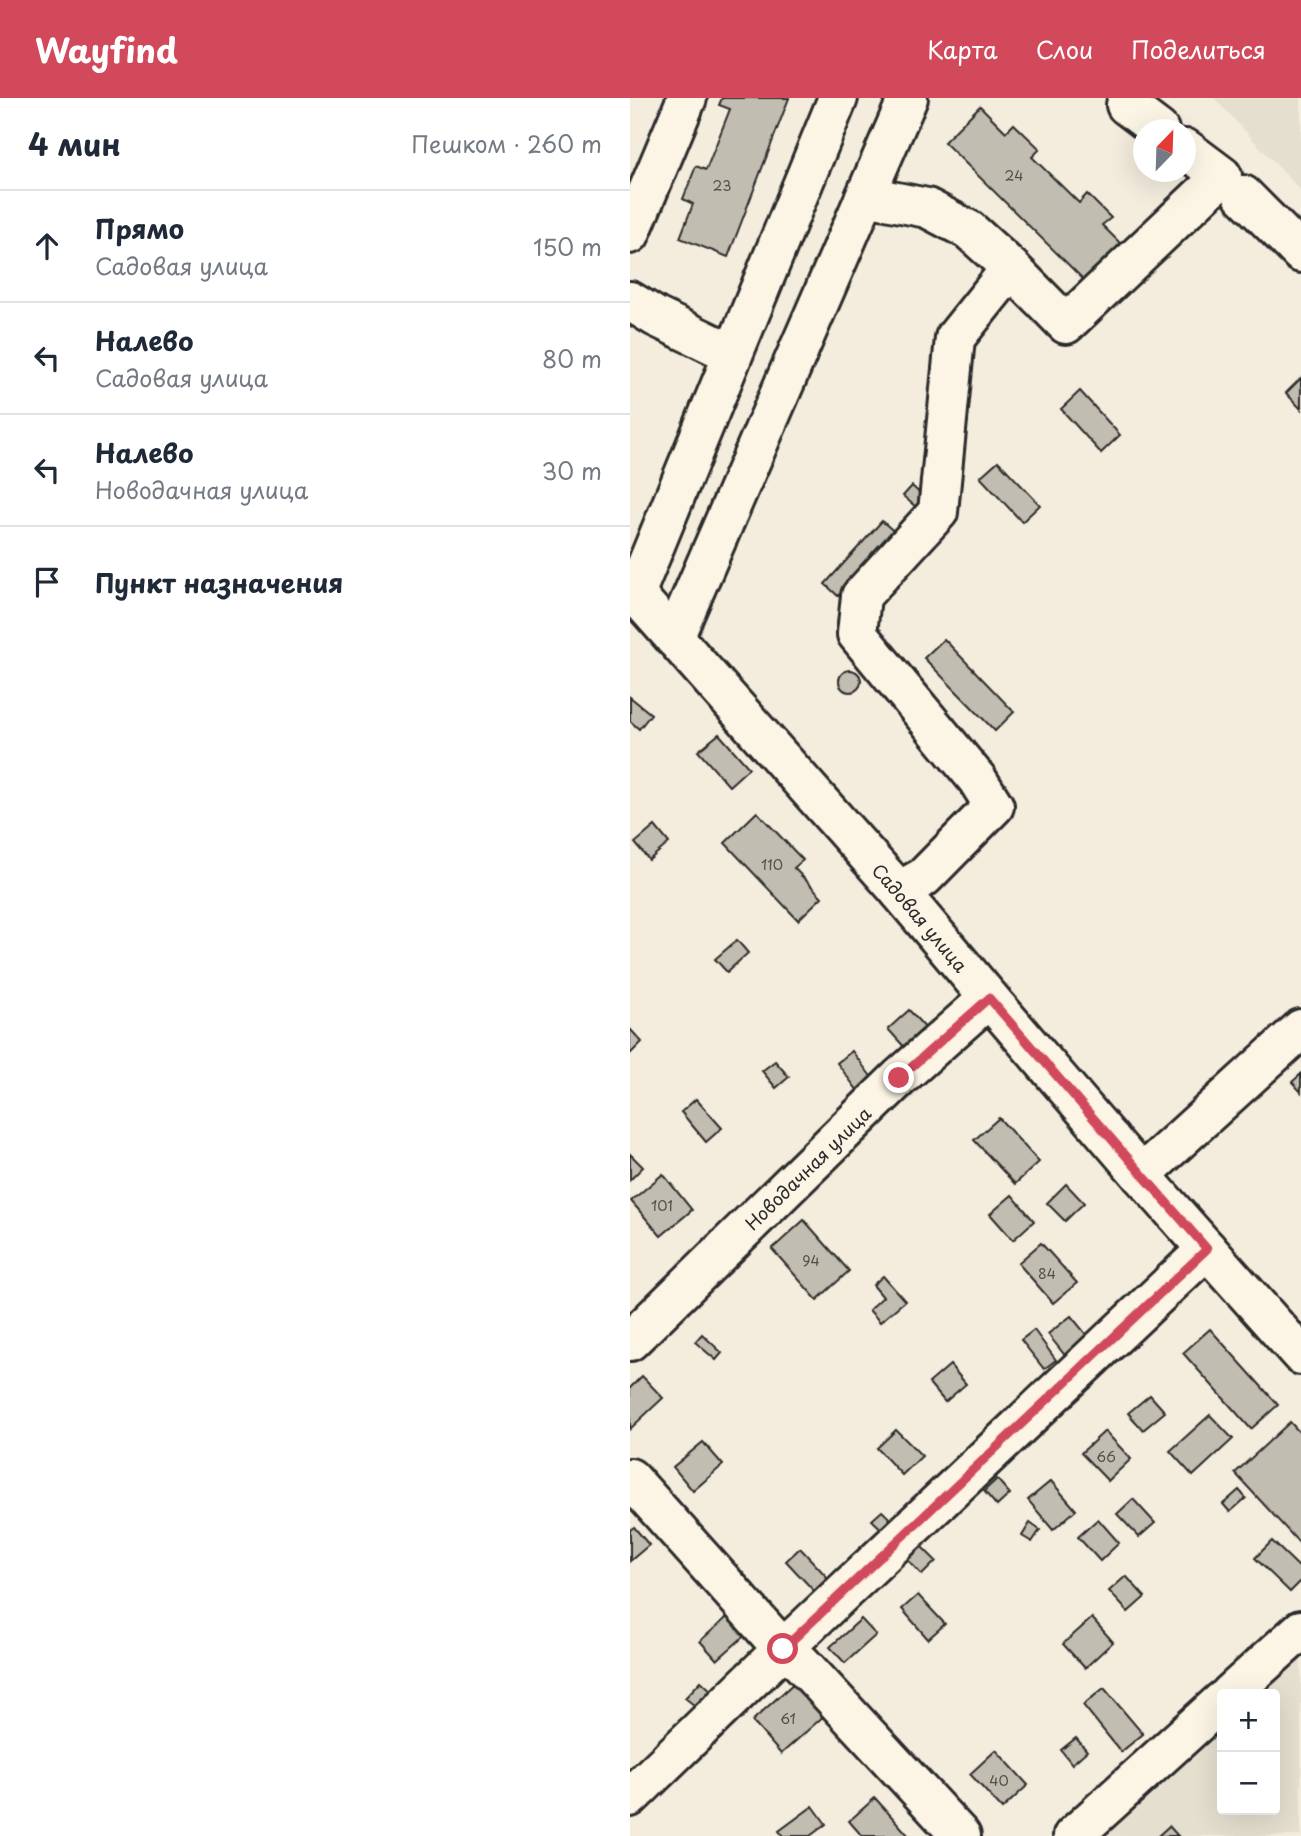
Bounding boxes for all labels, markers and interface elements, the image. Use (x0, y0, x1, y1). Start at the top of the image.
text: Wayfind (35, 24, 178, 74)
text: Карта (927, 31, 998, 67)
text: Слои (1036, 31, 1093, 67)
text: Поделиться (1131, 31, 1266, 67)
north arrow (1133, 119, 1196, 182)
text: 4 мин (28, 121, 121, 166)
text: Пешком · 260 m (411, 126, 602, 161)
house number: 24 (1005, 165, 1023, 186)
house number: 23 (713, 175, 731, 196)
text: Прямо (95, 209, 184, 248)
icon: ahead (28, 227, 66, 265)
text: 150 m (533, 229, 602, 264)
text: Садовая улица (95, 248, 268, 283)
text: Налево (95, 321, 193, 360)
icon: left (28, 339, 66, 377)
text: 80 m (542, 341, 602, 376)
text: Садовая улица (95, 360, 268, 395)
text: Налево (95, 433, 193, 472)
icon: left (28, 451, 66, 489)
text: 30 m (541, 453, 602, 488)
text: Новодачная улица (95, 472, 308, 507)
icon: arrive (28, 563, 66, 601)
text: Пункт назначения (95, 563, 343, 602)
house number: 110 (761, 854, 783, 875)
street label: Садовая улица (866, 857, 975, 978)
route end (883, 1062, 914, 1093)
street label: Новодачная улица (738, 1099, 877, 1236)
house number: 101 (651, 1195, 673, 1216)
house number: 94 (802, 1250, 820, 1271)
house number: 84 (1038, 1263, 1056, 1284)
house number: 66 (1096, 1446, 1116, 1467)
route start (767, 1633, 798, 1664)
map controls (1217, 1689, 1280, 1815)
button: + (1217, 1689, 1280, 1752)
house number: 61 (780, 1708, 796, 1729)
button: − (1217, 1752, 1280, 1815)
house number: 40 (989, 1770, 1009, 1791)

